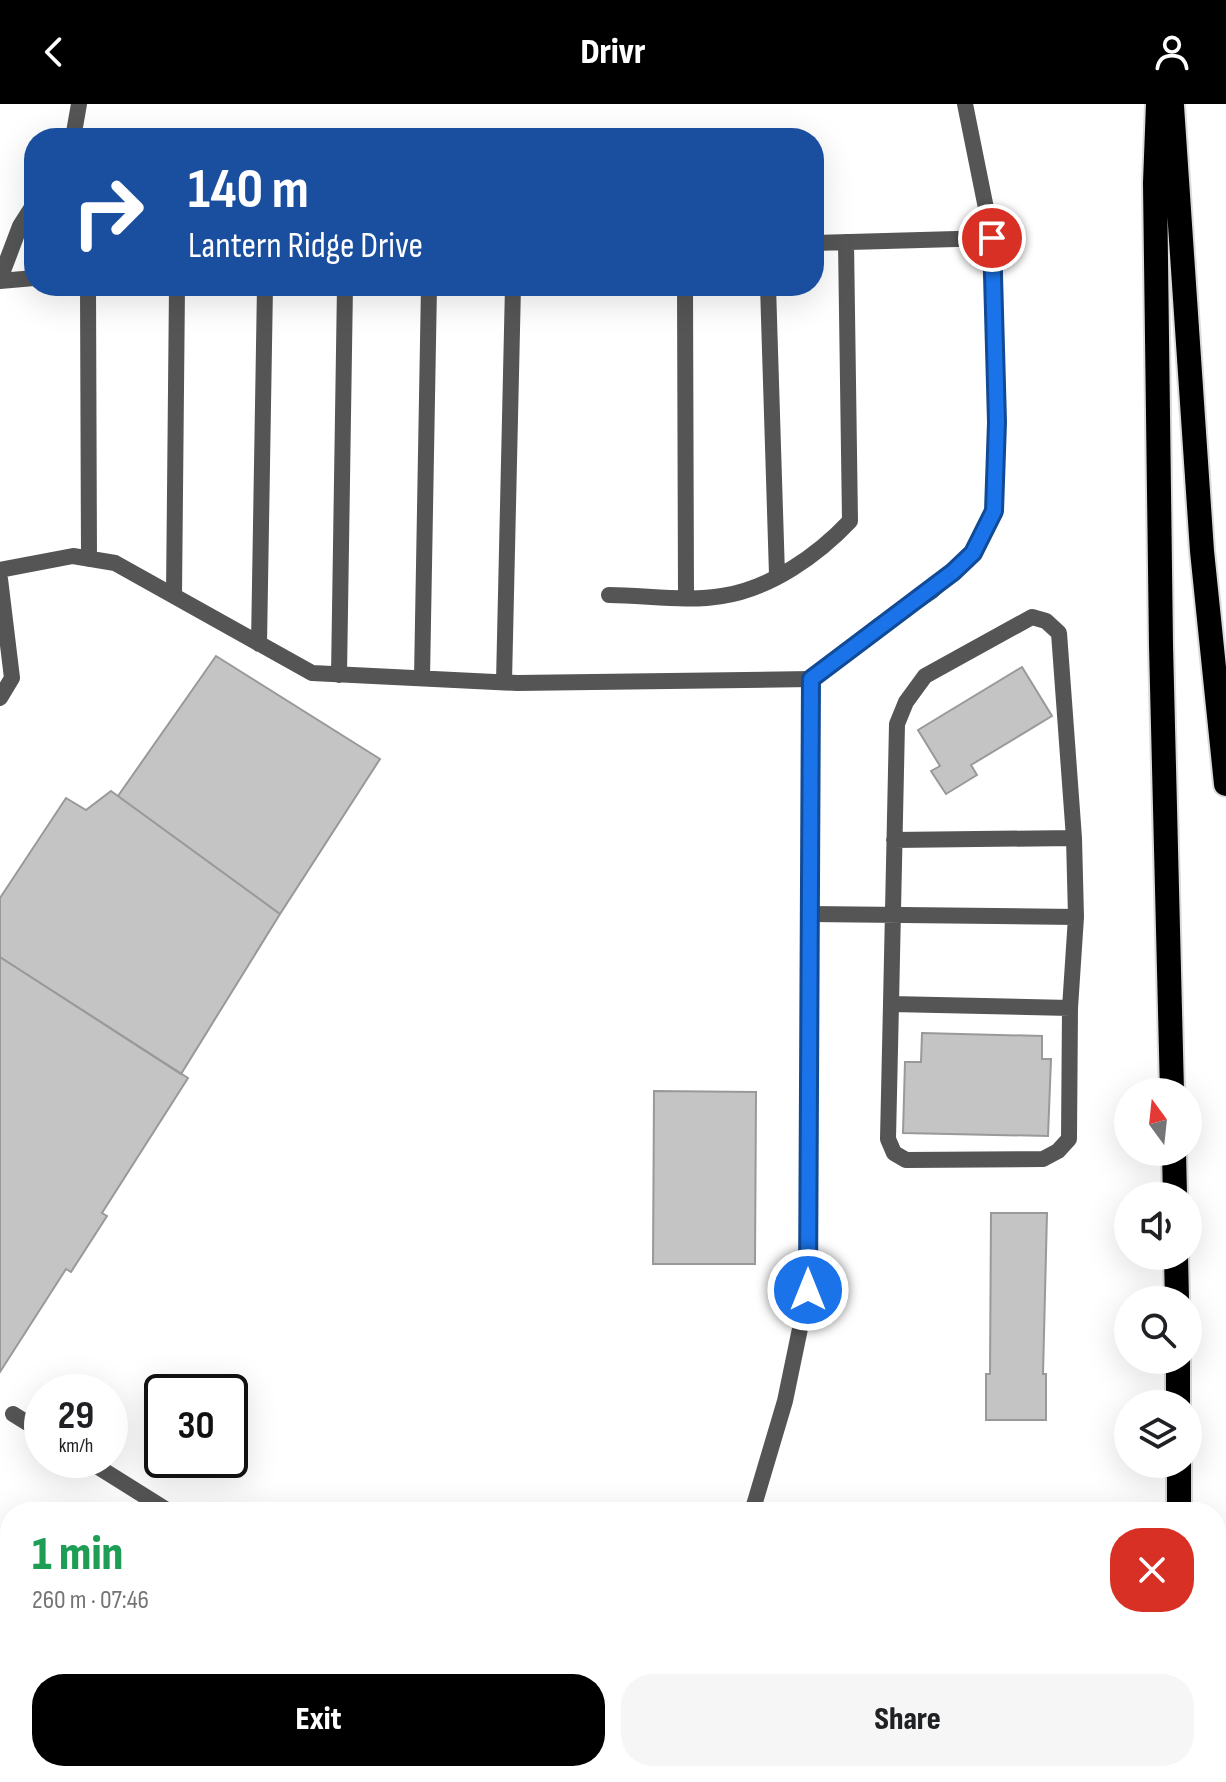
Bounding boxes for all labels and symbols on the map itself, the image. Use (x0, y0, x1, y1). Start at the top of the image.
pin (958, 204, 1026, 272)
north arrow (1114, 1078, 1202, 1166)
position arrow (766, 1248, 850, 1332)
speed limit sign: 30 (144, 1374, 248, 1478)

